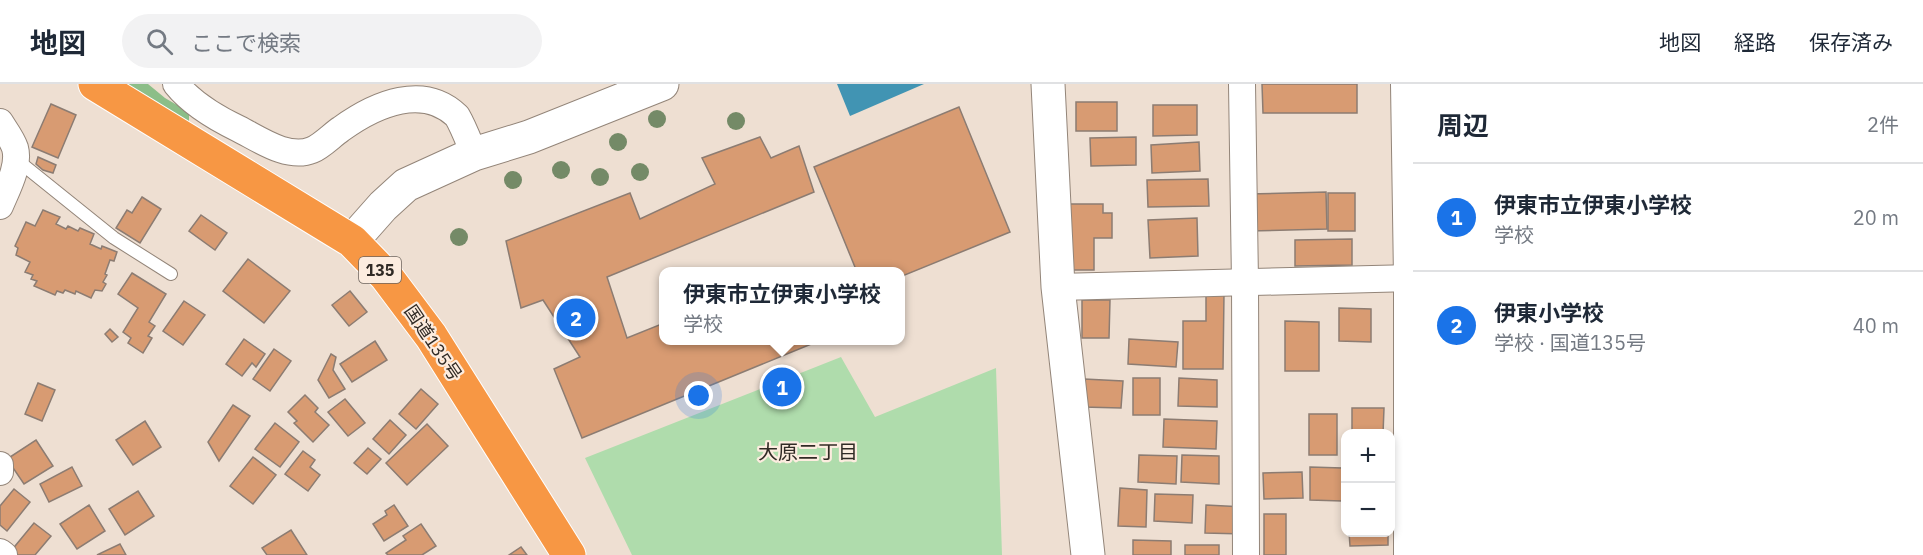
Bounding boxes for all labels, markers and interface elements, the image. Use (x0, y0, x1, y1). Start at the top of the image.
search box (122, 14, 542, 68)
text: 地図 (30, 24, 86, 61)
icon: search (143, 25, 176, 58)
text: ここで検索 (191, 28, 301, 57)
text: 地図 (1659, 28, 1701, 56)
text: 経路 (1734, 28, 1776, 56)
text: 保存済み (1809, 28, 1893, 56)
text: 周辺 (1437, 108, 1489, 142)
text: 2件 (1867, 111, 1899, 138)
text: 伊東市立伊東小学校 (1494, 190, 1692, 219)
text: 1 (1451, 204, 1463, 231)
text: 20 m (1853, 204, 1899, 231)
text: 学校 (1494, 221, 1534, 248)
road number: 135 (359, 257, 401, 283)
popup (659, 267, 905, 345)
text: 伊東市立伊東小学校 (683, 279, 881, 308)
pin: 2 (556, 296, 596, 340)
text: 伊東小学校 (1494, 298, 1604, 327)
street label: 国道135号 (400, 300, 467, 385)
text: 学校 (683, 310, 723, 337)
text: 2 (1451, 312, 1463, 339)
text: 40 m (1853, 312, 1899, 339)
text: 学校 · 国道135号 (1494, 329, 1646, 356)
pin: 1 (762, 364, 802, 410)
your location (684, 381, 713, 410)
map controls (1341, 429, 1395, 537)
button: + (1341, 429, 1395, 483)
district label: 大原二丁目 (758, 438, 858, 465)
button: − (1341, 483, 1395, 537)

